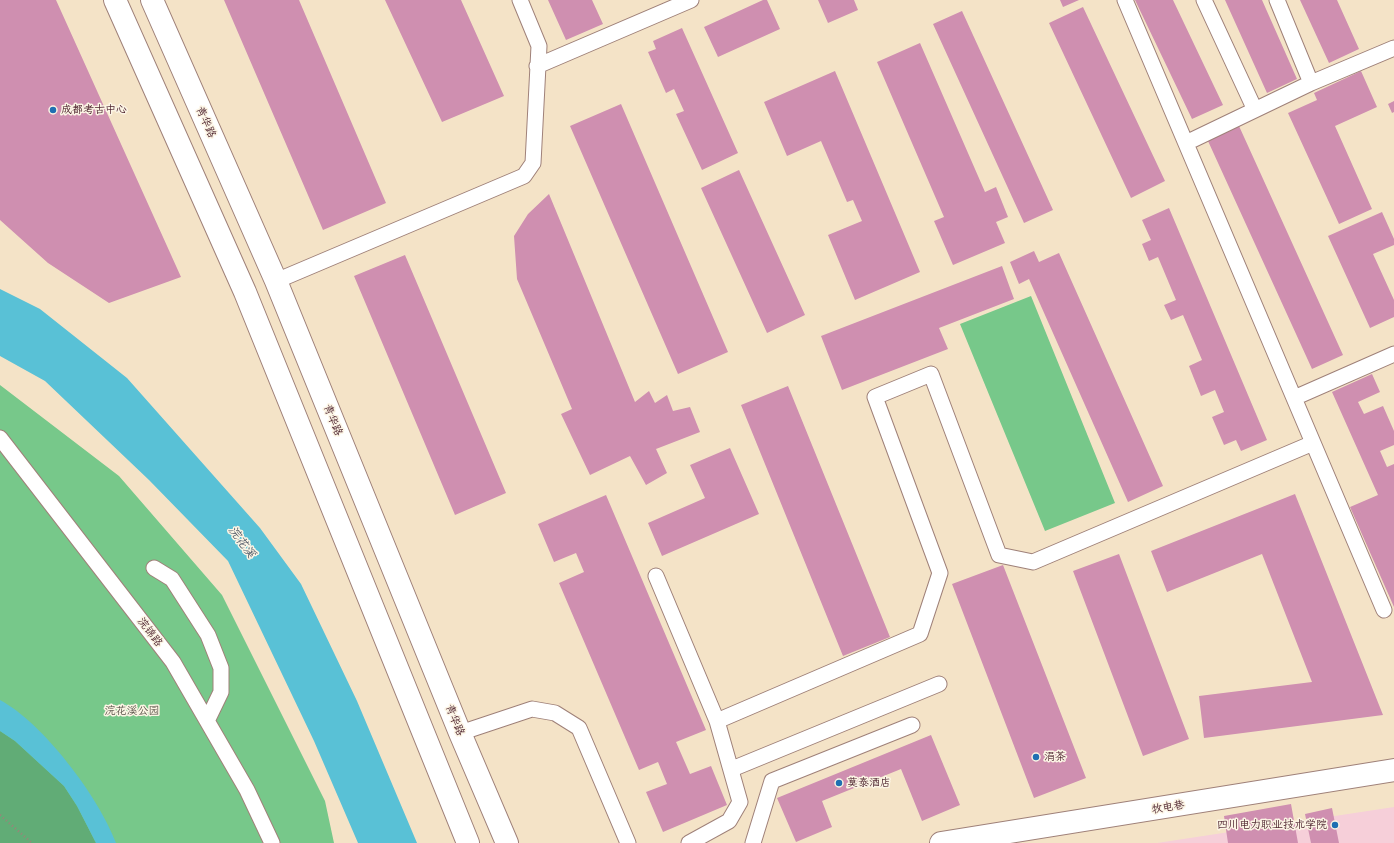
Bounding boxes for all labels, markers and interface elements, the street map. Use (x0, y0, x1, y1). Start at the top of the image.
place label: 成都考古中心 (61, 103, 127, 117)
street label: 青华路 (193, 104, 219, 140)
marker: 成都考古中心 (48, 105, 58, 115)
street label: 青华路 (321, 402, 345, 438)
water label: 浣花溪 (225, 523, 259, 561)
street label: 浣锦路 (135, 615, 165, 649)
street label: 青华路 (443, 702, 467, 738)
park label: 浣花溪公园 (105, 704, 159, 718)
place label: 涓茶 (1044, 750, 1066, 764)
marker: 涓茶 (1031, 752, 1041, 762)
place label: 莫泰酒店 (847, 776, 891, 790)
marker: 莫泰酒店 (834, 778, 844, 788)
street label: 牧电巷 (1151, 798, 1185, 816)
place label: 四川电力职业技术学院 (1217, 818, 1327, 832)
marker: 四川电力职业技术学院 (1330, 820, 1340, 830)

